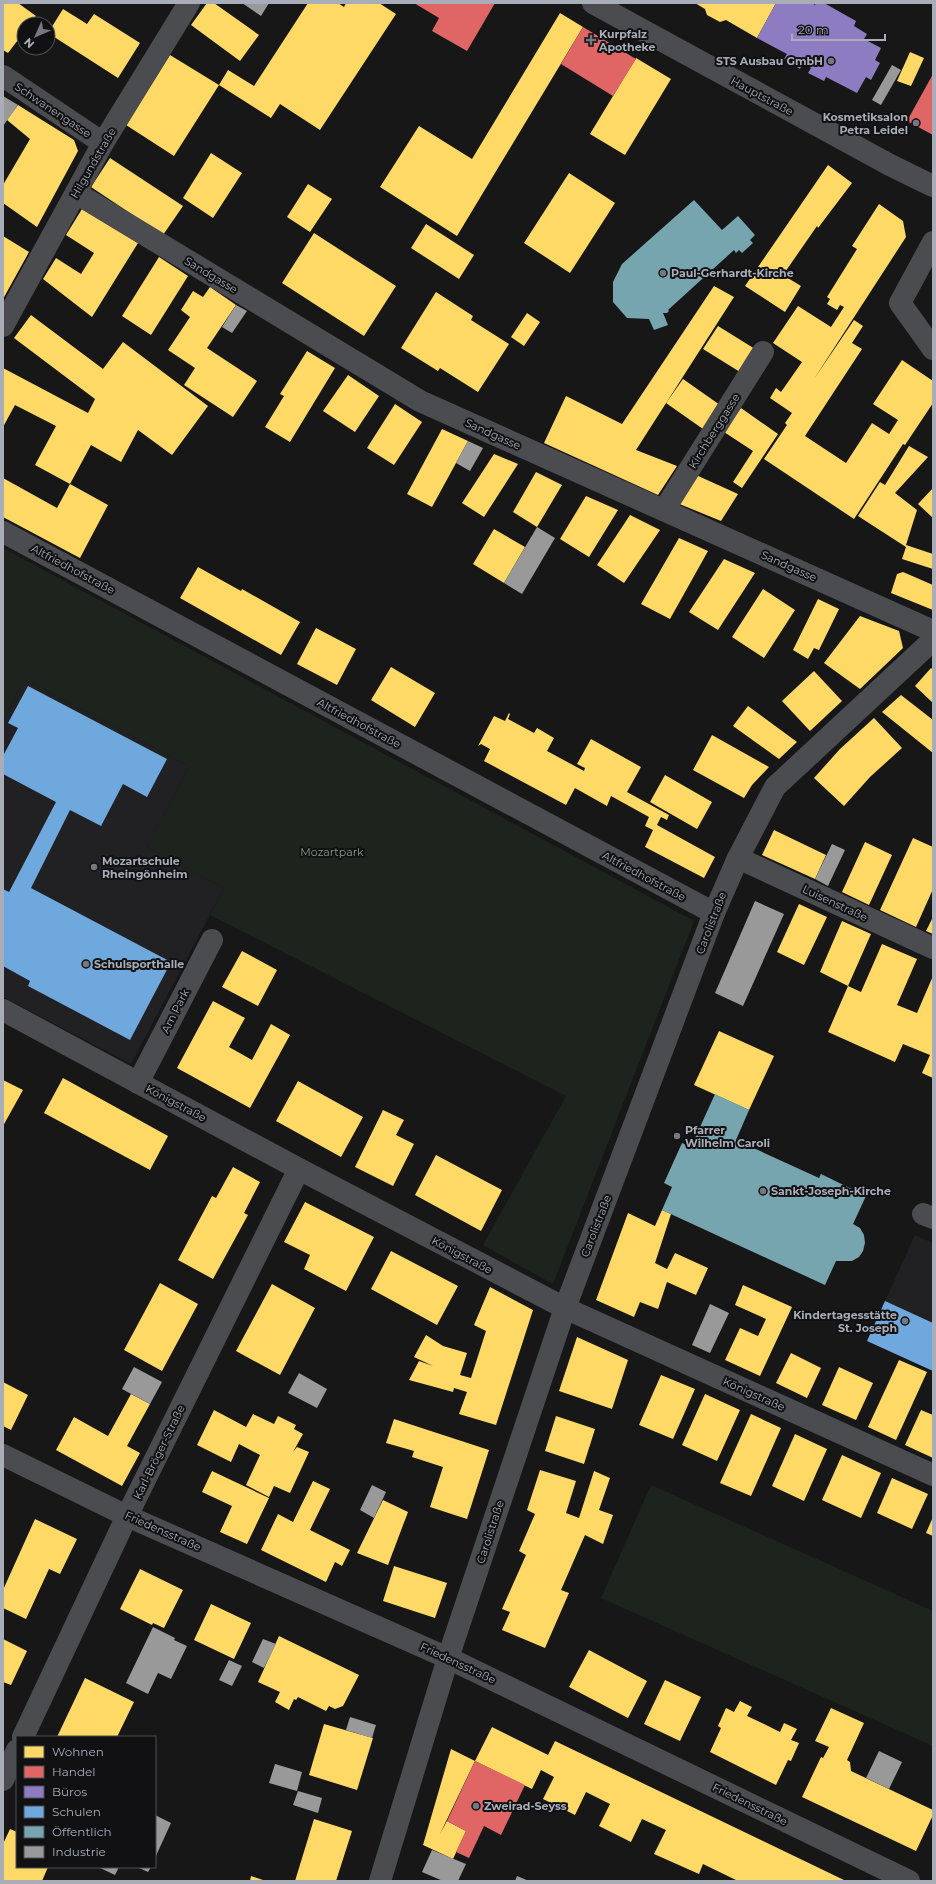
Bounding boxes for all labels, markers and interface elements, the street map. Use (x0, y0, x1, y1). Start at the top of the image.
north arrow (16, 16, 56, 56)
scale bar (792, 16, 885, 42)
text: 20 m (798, 22, 829, 37)
place label: Kurpfalz Apotheke (598, 27, 656, 54)
text: N (21, 35, 37, 51)
marker: Kurpfalz Apotheke (586, 35, 596, 45)
place label: STS Ausbau GmbH (716, 54, 823, 68)
marker: STS Ausbau GmbH (826, 56, 836, 66)
street label: Hauptstraße (728, 74, 796, 119)
street label: Schwanengasse (12, 79, 94, 141)
place label: Kosmetiksalon Petra Leidel (823, 110, 908, 137)
marker: Kosmetiksalon Petra Leidel (911, 118, 921, 128)
street label: Hilgundstraße (67, 125, 119, 201)
street label: Sandgasse (182, 254, 240, 297)
place label: Paul-Gerhardt-Kirche (671, 266, 794, 280)
marker: Paul-Gerhardt-Kirche (658, 268, 668, 278)
street label: Kirchberggasse (685, 391, 743, 471)
street label: Sandgasse (463, 415, 523, 453)
street label: Altfriedhofstraße (29, 541, 118, 597)
street label: Sandgasse (759, 547, 819, 585)
street label: Altfriedhofstraße (315, 695, 404, 751)
park label: Mozartpark (300, 845, 364, 859)
street label: Altfriedhofstraße (600, 848, 689, 904)
place label: Mozartschule Rheingönheim (102, 854, 188, 881)
marker: Mozartschule Rheingönheim (89, 862, 99, 872)
street label: Luisenstraße (800, 882, 870, 924)
street label: Carolistraße (693, 890, 729, 956)
place label: Schulsporthalle (94, 957, 184, 971)
marker: Schulsporthalle (81, 959, 91, 969)
street label: Am Park (158, 986, 192, 1035)
street label: Königstraße (143, 1081, 209, 1125)
place label: Pfarrer Wilhelm Caroli (685, 1123, 770, 1150)
marker: Pfarrer Wilhelm Caroli (672, 1131, 682, 1141)
place label: Sankt-Joseph-Kirche (771, 1184, 891, 1198)
marker: Sankt-Joseph-Kirche (758, 1186, 768, 1196)
street label: Carolistraße (578, 1193, 614, 1259)
street label: Königstraße (429, 1233, 495, 1277)
place label: Kindertagesstätte St. Joseph (793, 1308, 897, 1335)
marker: Kindertagesstätte St. Joseph (900, 1316, 910, 1326)
street label: Königstraße (721, 1374, 788, 1414)
street label: Karl-Bröger-Straße (130, 1402, 188, 1501)
street label: Carolistraße (473, 1498, 507, 1565)
street label: Friedensstraße (123, 1508, 204, 1554)
street label: Friedensstraße (418, 1639, 498, 1687)
legend (16, 1736, 156, 1868)
text: Wohnen (52, 1744, 104, 1759)
text: Handel (52, 1764, 96, 1779)
street label: Friedensstraße (710, 1780, 790, 1828)
text: Büros (52, 1784, 87, 1799)
place label: Zweirad-Seyss (484, 1799, 567, 1813)
marker: Zweirad-Seyss (471, 1801, 481, 1811)
text: Schulen (52, 1804, 101, 1819)
text: Öffentlich (52, 1824, 112, 1839)
text: Industrie (52, 1844, 106, 1859)

